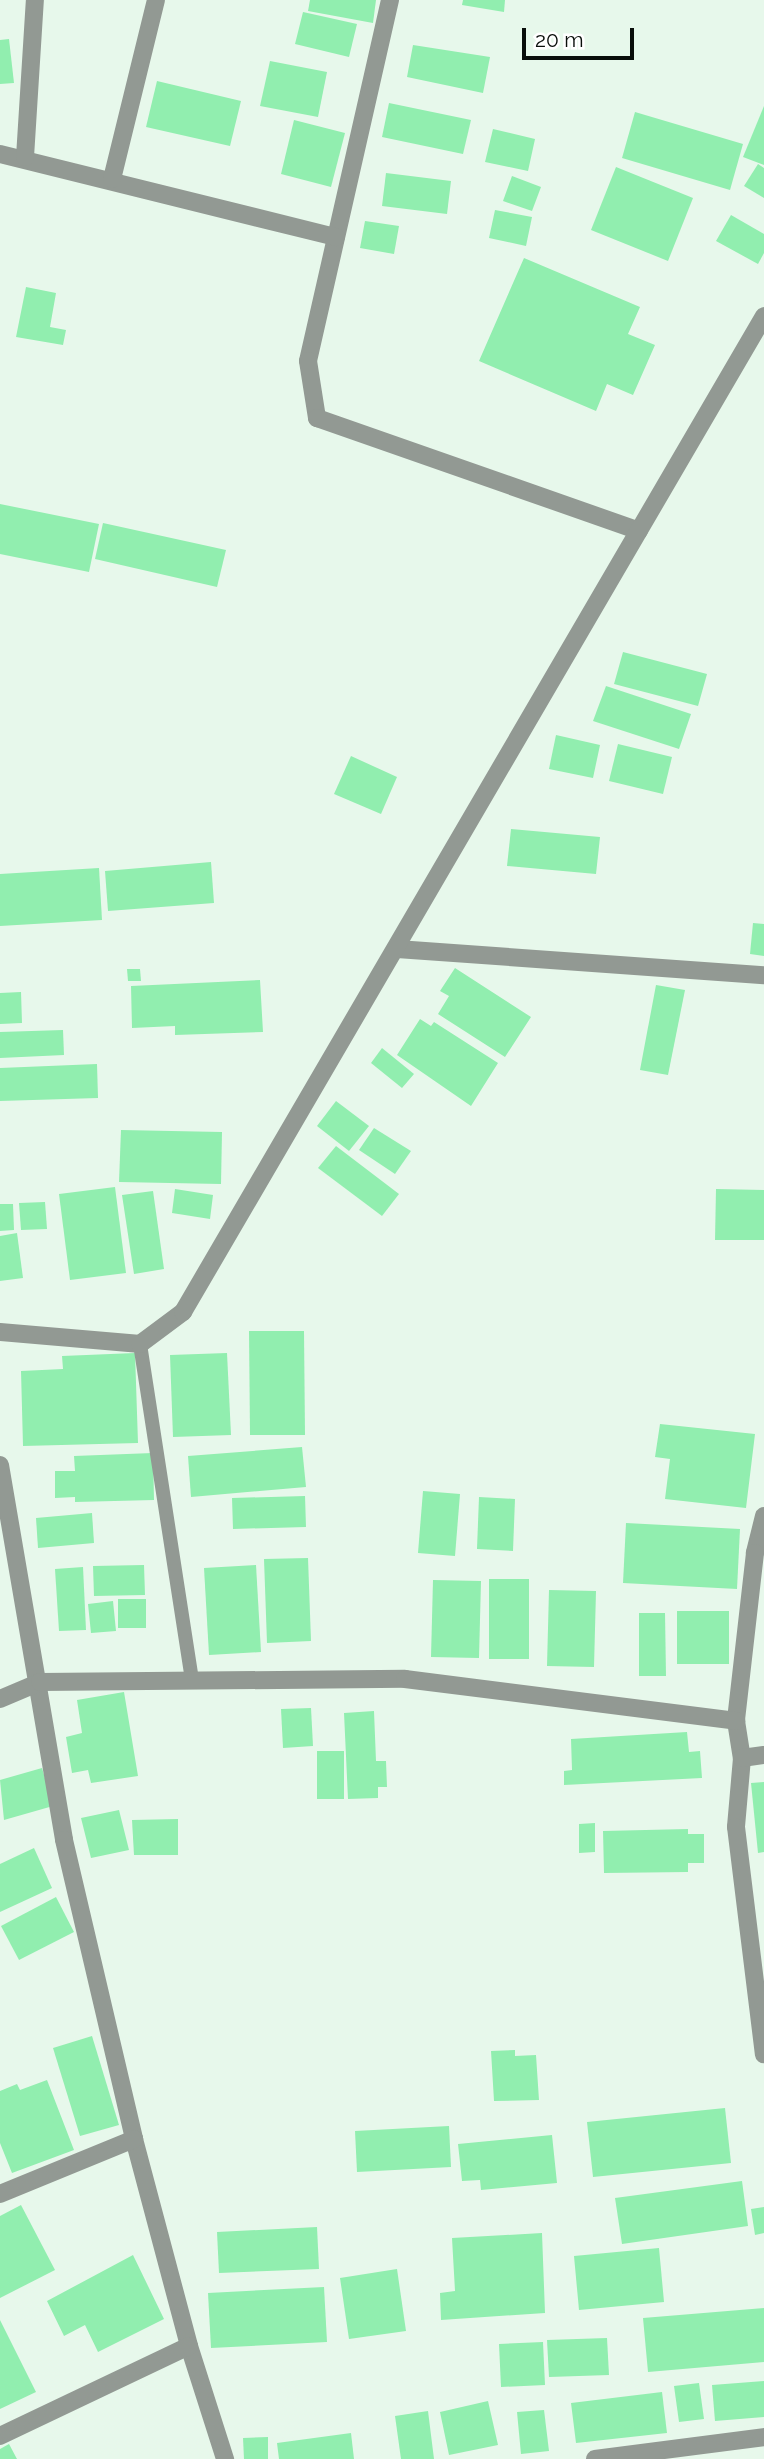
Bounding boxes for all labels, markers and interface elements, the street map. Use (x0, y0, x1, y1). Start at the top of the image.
scale bar (526, 14, 638, 58)
text: 20 m (535, 27, 583, 52)

